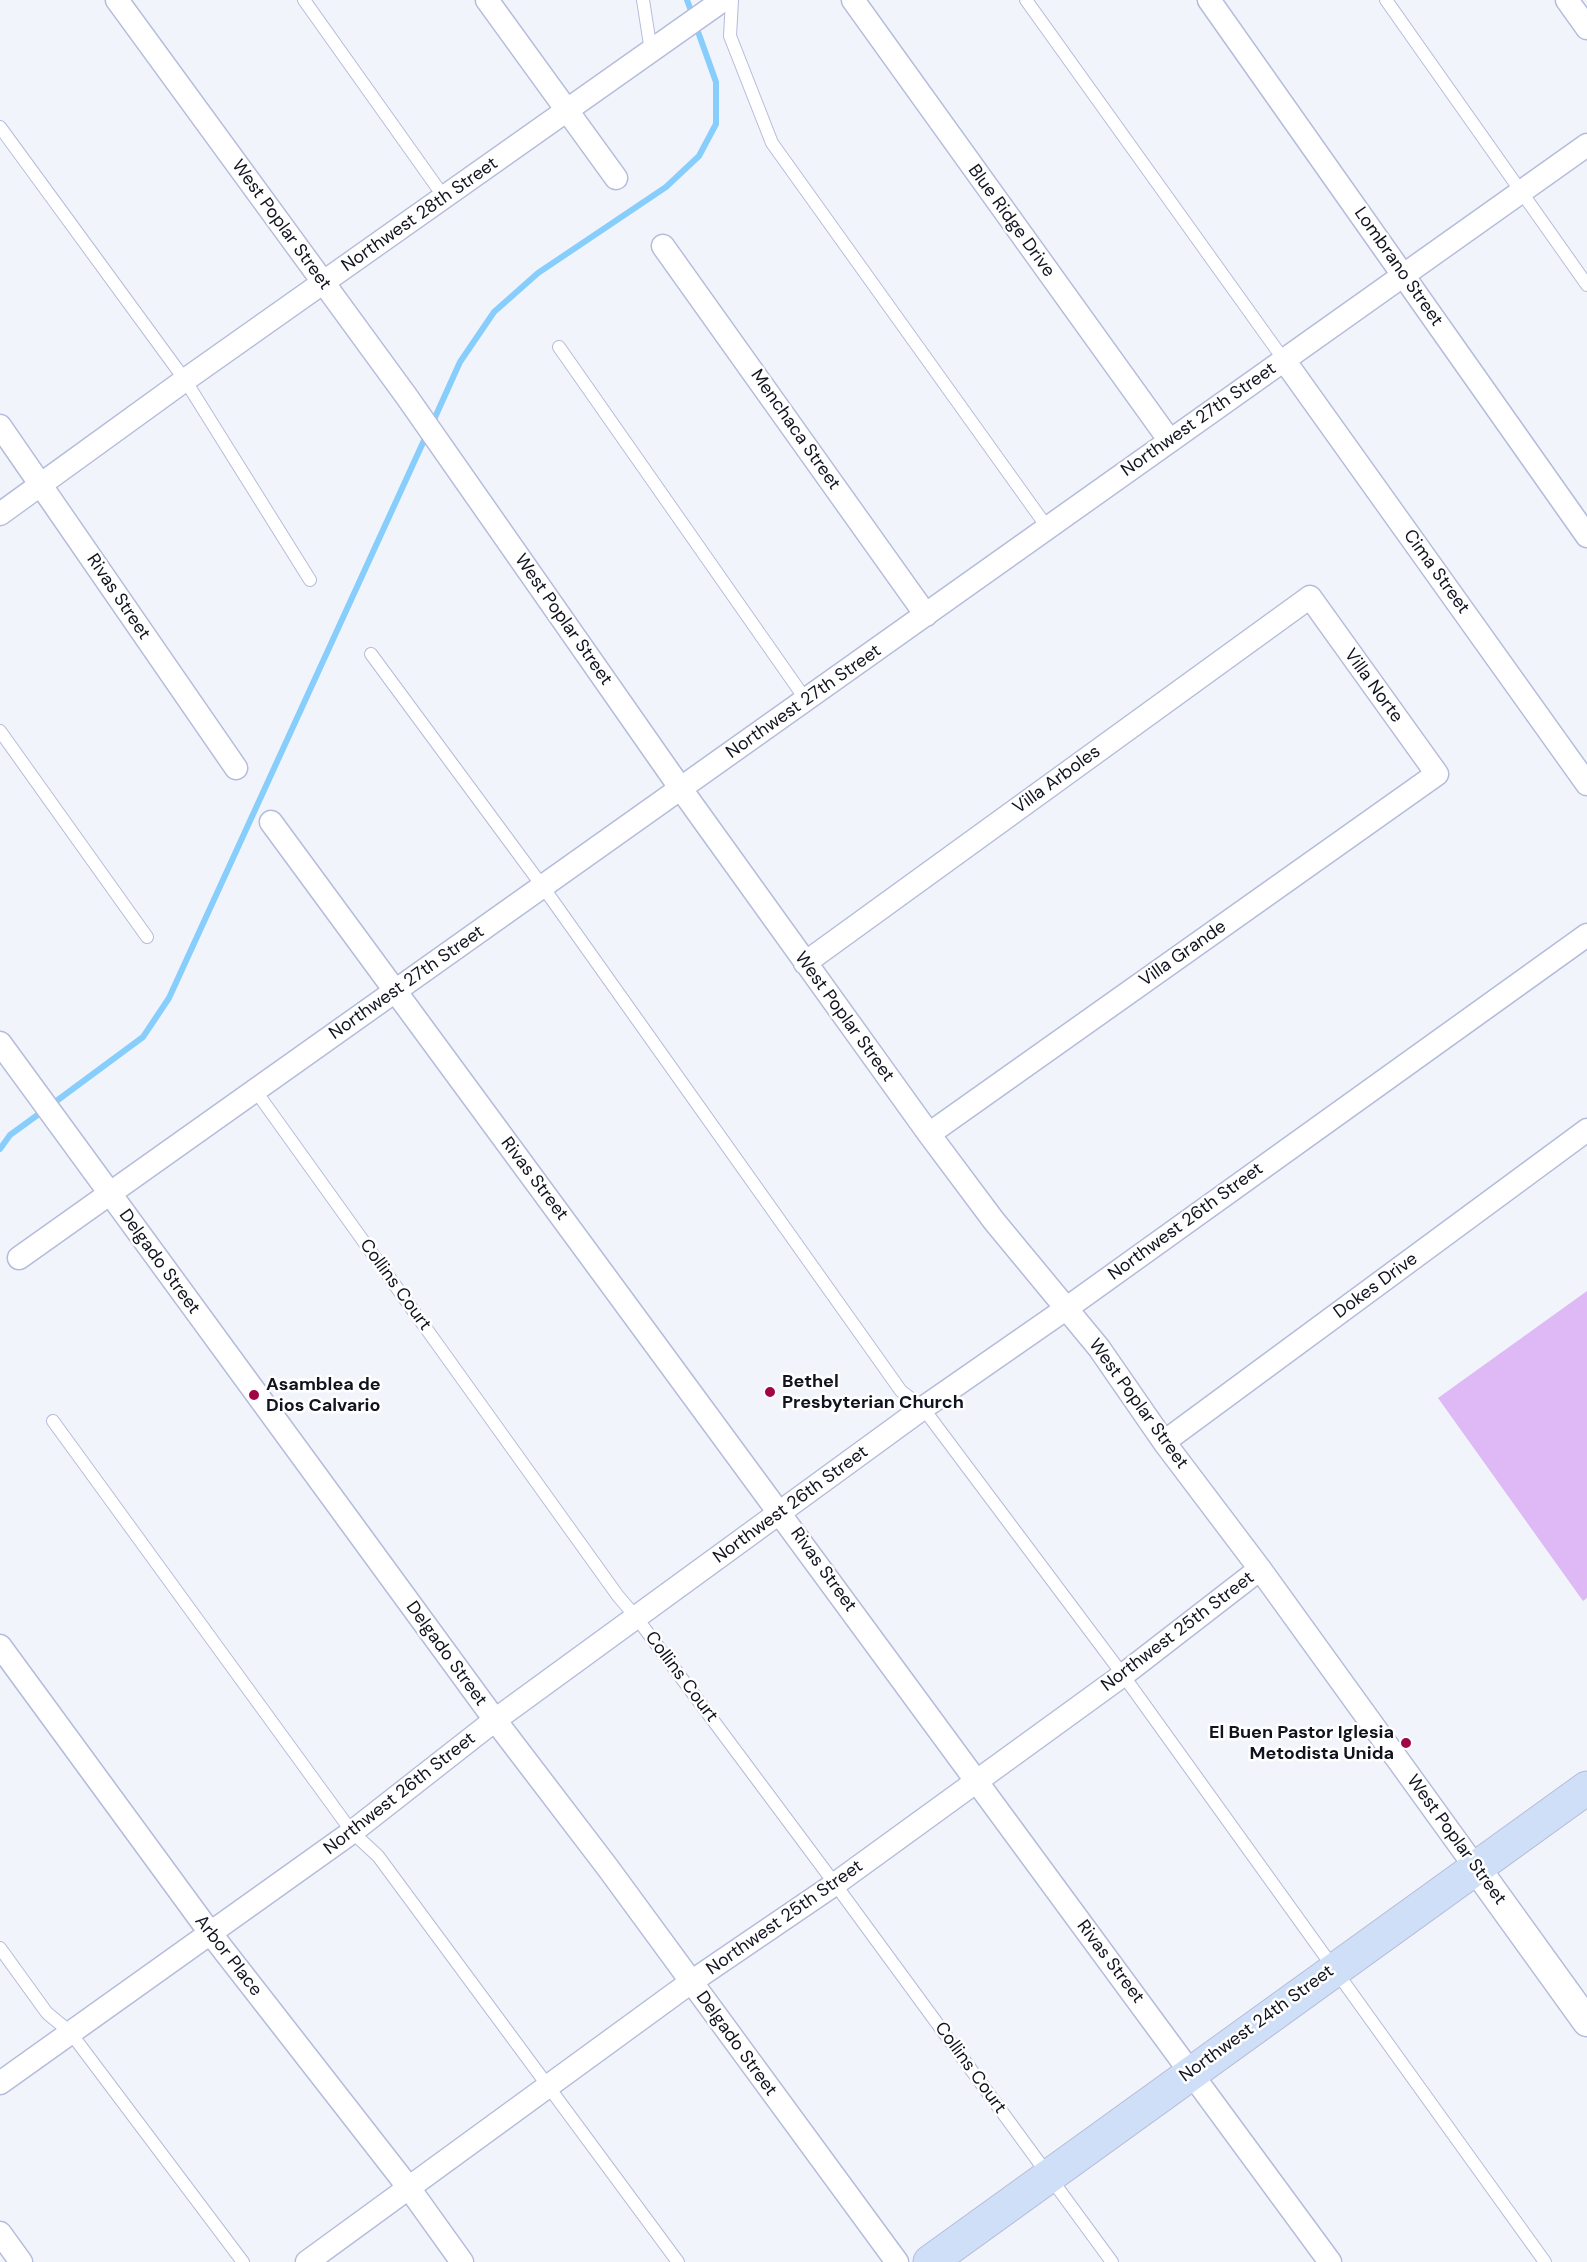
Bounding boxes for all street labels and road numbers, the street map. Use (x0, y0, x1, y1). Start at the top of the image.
street label: Northwest 28th Street (338, 153, 502, 277)
street label: West Poplar Street (227, 156, 335, 294)
street label: Blue Ridge Drive (963, 161, 1059, 281)
street label: Lombrano Street (1349, 203, 1447, 331)
street label: Northwest 27th Street (1117, 358, 1281, 482)
street label: Menchaca Street (745, 366, 845, 494)
street label: Cima Street (1398, 526, 1474, 618)
street label: Rivas Street (81, 550, 155, 644)
street label: West Poplar Street (510, 550, 616, 690)
street label: Northwest 27th Street (722, 640, 886, 764)
street label: Villa Norte (1339, 645, 1407, 727)
street label: Villa Arboles (1009, 741, 1105, 819)
street label: Villa Grande (1135, 916, 1231, 992)
street label: Northwest 27th Street (325, 921, 489, 1045)
street label: West Poplar Street (790, 948, 898, 1086)
street label: Rivas Street (496, 1133, 572, 1225)
street label: Northwest 26th Street (1104, 1159, 1268, 1285)
street label: Delgado Street (114, 1205, 204, 1319)
street label: Collins Court (355, 1235, 435, 1335)
street label: Dokes Drive (1330, 1248, 1422, 1324)
street label: West Poplar Street (1084, 1335, 1192, 1473)
street label: Northwest 26th Street (709, 1442, 873, 1568)
street label: Rivas Street (785, 1524, 861, 1616)
street label: Northwest 25th Street (1097, 1567, 1259, 1697)
street label: Delgado Street (401, 1597, 491, 1711)
street label: Collins Court (640, 1627, 722, 1727)
street label: Northwest 26th Street (320, 1728, 480, 1860)
street label: West Poplar Street (1402, 1771, 1510, 1909)
street label: Northwest 25th Street (703, 1856, 867, 1980)
street label: Arbor Place (190, 1911, 266, 2001)
street label: Rivas Street (1072, 1916, 1148, 2008)
street label: Northwest 24th Street (1176, 1961, 1338, 2087)
street label: Delgado Street (691, 1987, 781, 2101)
street label: Collins Court (930, 2018, 1010, 2118)

